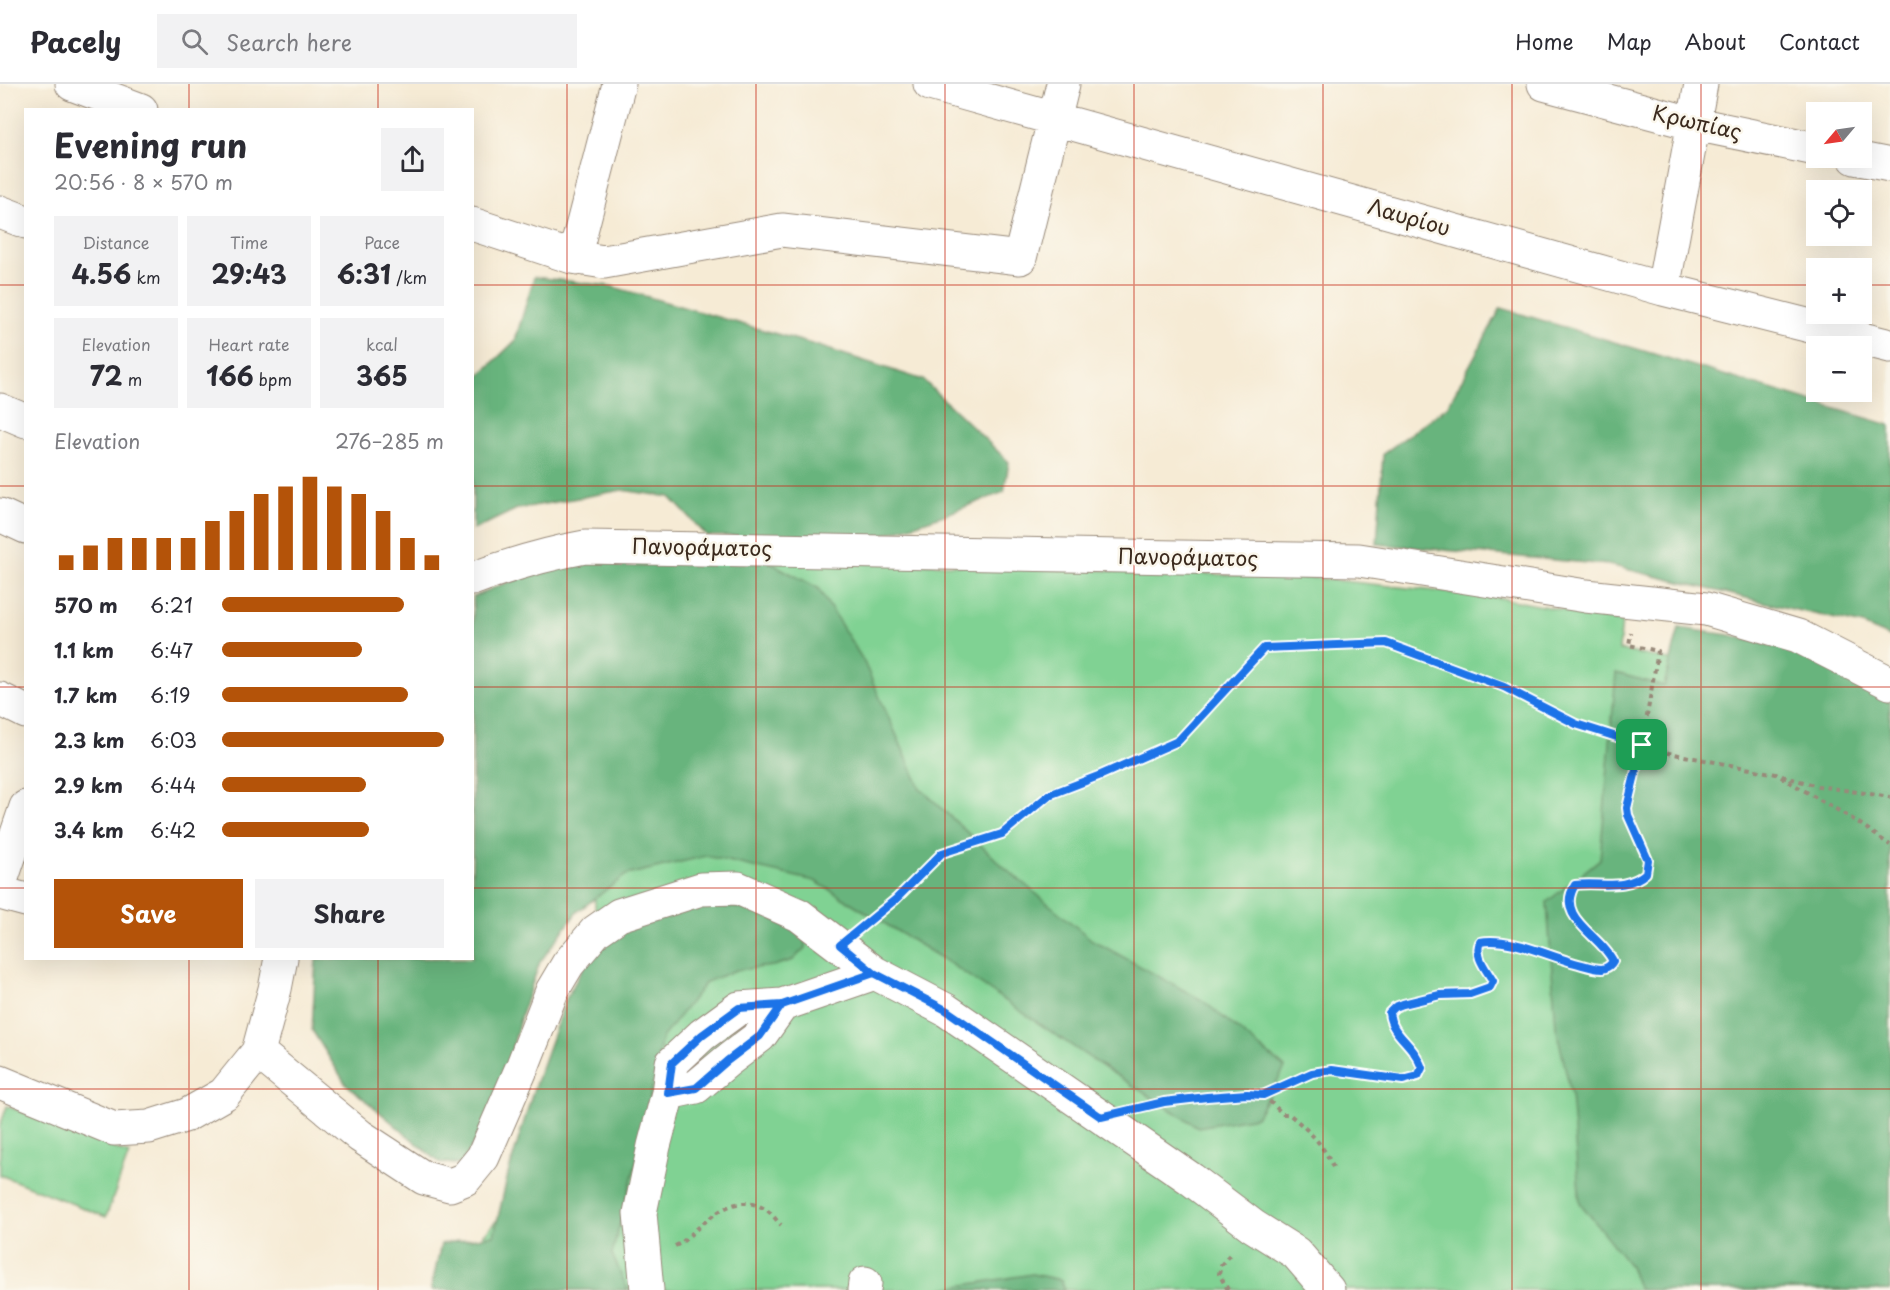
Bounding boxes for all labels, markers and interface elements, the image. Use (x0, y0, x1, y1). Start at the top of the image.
search box (157, 14, 577, 68)
text: Pacely (30, 20, 121, 63)
icon: search (178, 25, 211, 58)
text: Search here (226, 25, 352, 58)
text: Home (1515, 25, 1574, 57)
text: Map (1607, 25, 1652, 57)
text: About (1685, 25, 1746, 57)
text: Contact (1779, 25, 1860, 57)
street label: Κρωπίας (1650, 95, 1745, 147)
north arrow (1806, 102, 1872, 168)
map controls (1806, 102, 1872, 402)
text: Evening run (54, 119, 247, 169)
button: share (381, 128, 444, 191)
text: 20:56 · 8 × 570 m (54, 167, 233, 197)
button: locate (1806, 180, 1872, 246)
street label: Λαυρίου (1365, 189, 1455, 243)
text: Distance (82, 230, 150, 254)
text: Time (230, 230, 268, 254)
text: Pace (364, 230, 400, 254)
text: 4.56 (71, 254, 131, 293)
text: 29:43 (211, 254, 287, 293)
text: 6:31 (337, 254, 391, 293)
button: + (1806, 258, 1872, 324)
text: km (131, 265, 161, 289)
text: /km (391, 265, 427, 289)
text: Elevation (81, 332, 151, 356)
text: Heart rate (209, 332, 289, 356)
text: kcal (366, 332, 398, 356)
button: − (1806, 336, 1872, 402)
text: 72 (90, 356, 123, 395)
text: 166 (206, 356, 254, 395)
text: 365 (356, 356, 408, 395)
text: m (123, 367, 142, 391)
text: bpm (254, 367, 292, 391)
text: Elevation (54, 426, 140, 456)
text: 276–285 m (335, 426, 444, 456)
street label: Πανοράματος (632, 529, 772, 563)
street label: Πανοράματος (1118, 539, 1258, 573)
text: 570 m (54, 590, 118, 620)
text: 6:21 (150, 590, 193, 620)
text: 1.1 km (54, 635, 114, 665)
text: 6:47 (150, 635, 193, 665)
text: 1.7 km (54, 680, 117, 710)
text: 6:19 (150, 680, 190, 710)
pin (1616, 719, 1667, 770)
text: 2.3 km (54, 725, 124, 755)
text: 6:03 (150, 725, 197, 755)
icon: arrive (1625, 728, 1658, 761)
text: 2.9 km (54, 770, 123, 800)
text: 6:44 (150, 770, 196, 800)
text: 3.4 km (54, 815, 124, 845)
text: 6:42 (150, 815, 196, 845)
button: Save (54, 879, 243, 948)
button: Share (255, 879, 444, 948)

